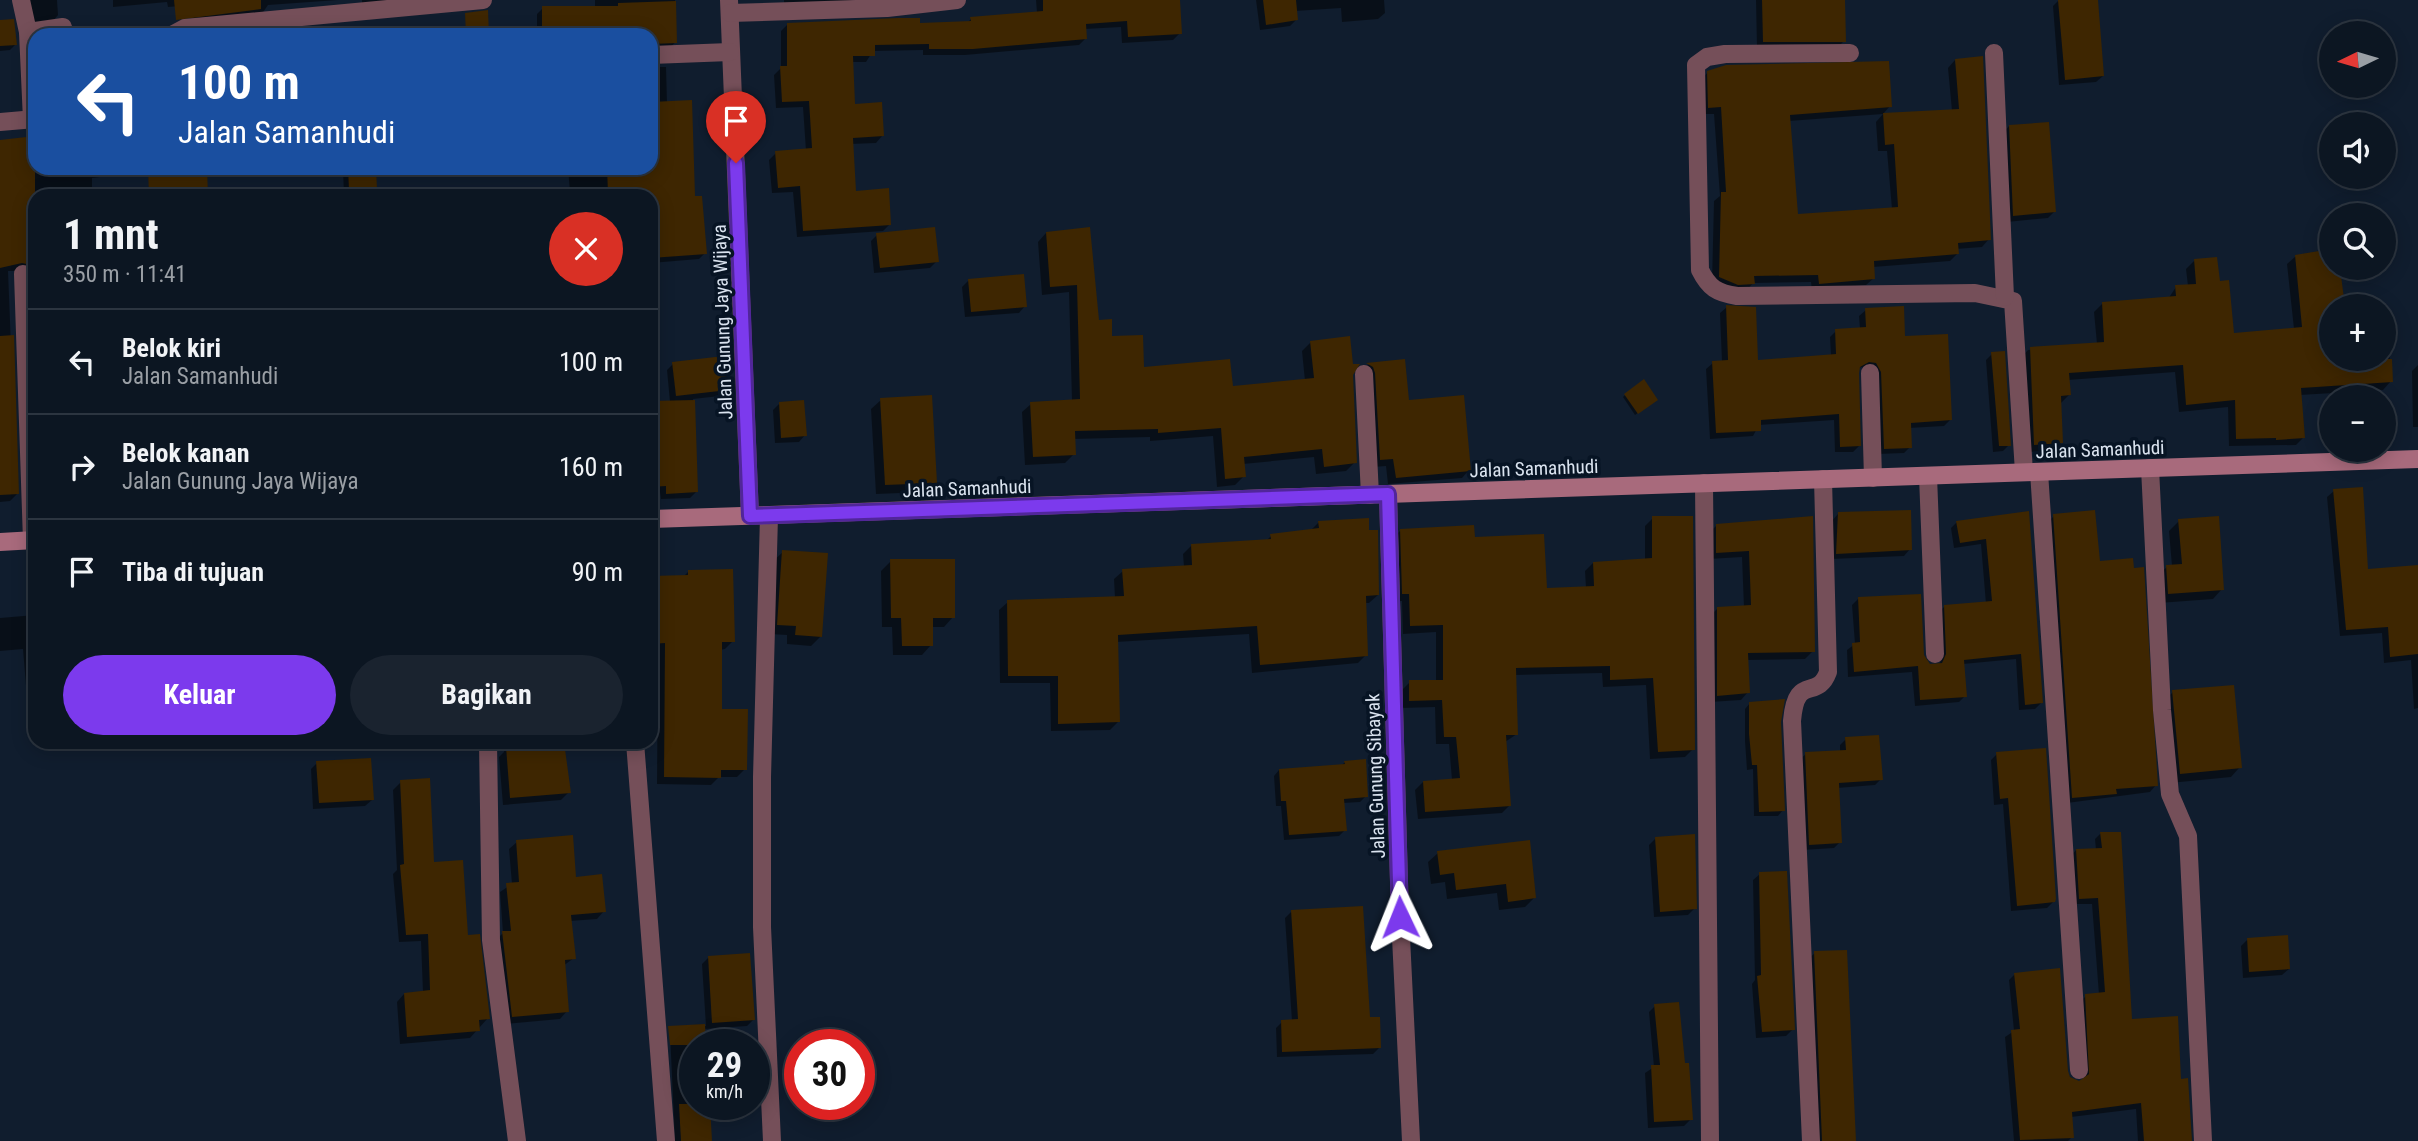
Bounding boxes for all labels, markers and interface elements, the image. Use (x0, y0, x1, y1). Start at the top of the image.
north arrow (2319, 21, 2396, 98)
map controls (2319, 21, 2396, 462)
text: 100 m (178, 54, 300, 111)
icon: left (63, 56, 154, 147)
pin (706, 91, 766, 163)
icon: arrive (717, 102, 755, 140)
button: sound (2319, 112, 2396, 189)
text: Jalan Samanhudi (178, 113, 395, 151)
button: search (2319, 203, 2396, 280)
text: 1 mnt (63, 210, 159, 259)
button: close (549, 212, 623, 286)
street label: Jalan Gunung Jaya Wijaya (708, 224, 737, 420)
text: 350 m · 11:41 (63, 261, 187, 288)
button: + (2319, 294, 2396, 371)
text: Belok kiri (122, 333, 221, 363)
icon: left (63, 343, 101, 381)
text: 100 m (559, 347, 623, 377)
text: Jalan Samanhudi (122, 363, 278, 390)
button: − (2319, 385, 2396, 462)
street label: Jalan Samanhudi (2035, 436, 2165, 463)
text: Belok kanan (122, 438, 249, 468)
icon: right (63, 448, 101, 486)
text: 160 m (559, 452, 623, 482)
street label: Jalan Samanhudi (1469, 455, 1599, 482)
text: Jalan Gunung Jaya Wijaya (122, 468, 358, 495)
street label: Jalan Samanhudi (902, 475, 1032, 502)
icon: arrive (63, 553, 101, 591)
text: Tiba di tujuan (122, 557, 264, 587)
text: 90 m (572, 557, 623, 587)
button: Keluar (63, 655, 336, 735)
button: Bagikan (350, 655, 623, 735)
street label: Jalan Gunung Sibayak (1361, 693, 1390, 859)
position arrow (1363, 880, 1437, 954)
speed limit sign: 30 (784, 1029, 875, 1120)
text: 29 (707, 1045, 742, 1086)
text: km/h (706, 1081, 743, 1102)

